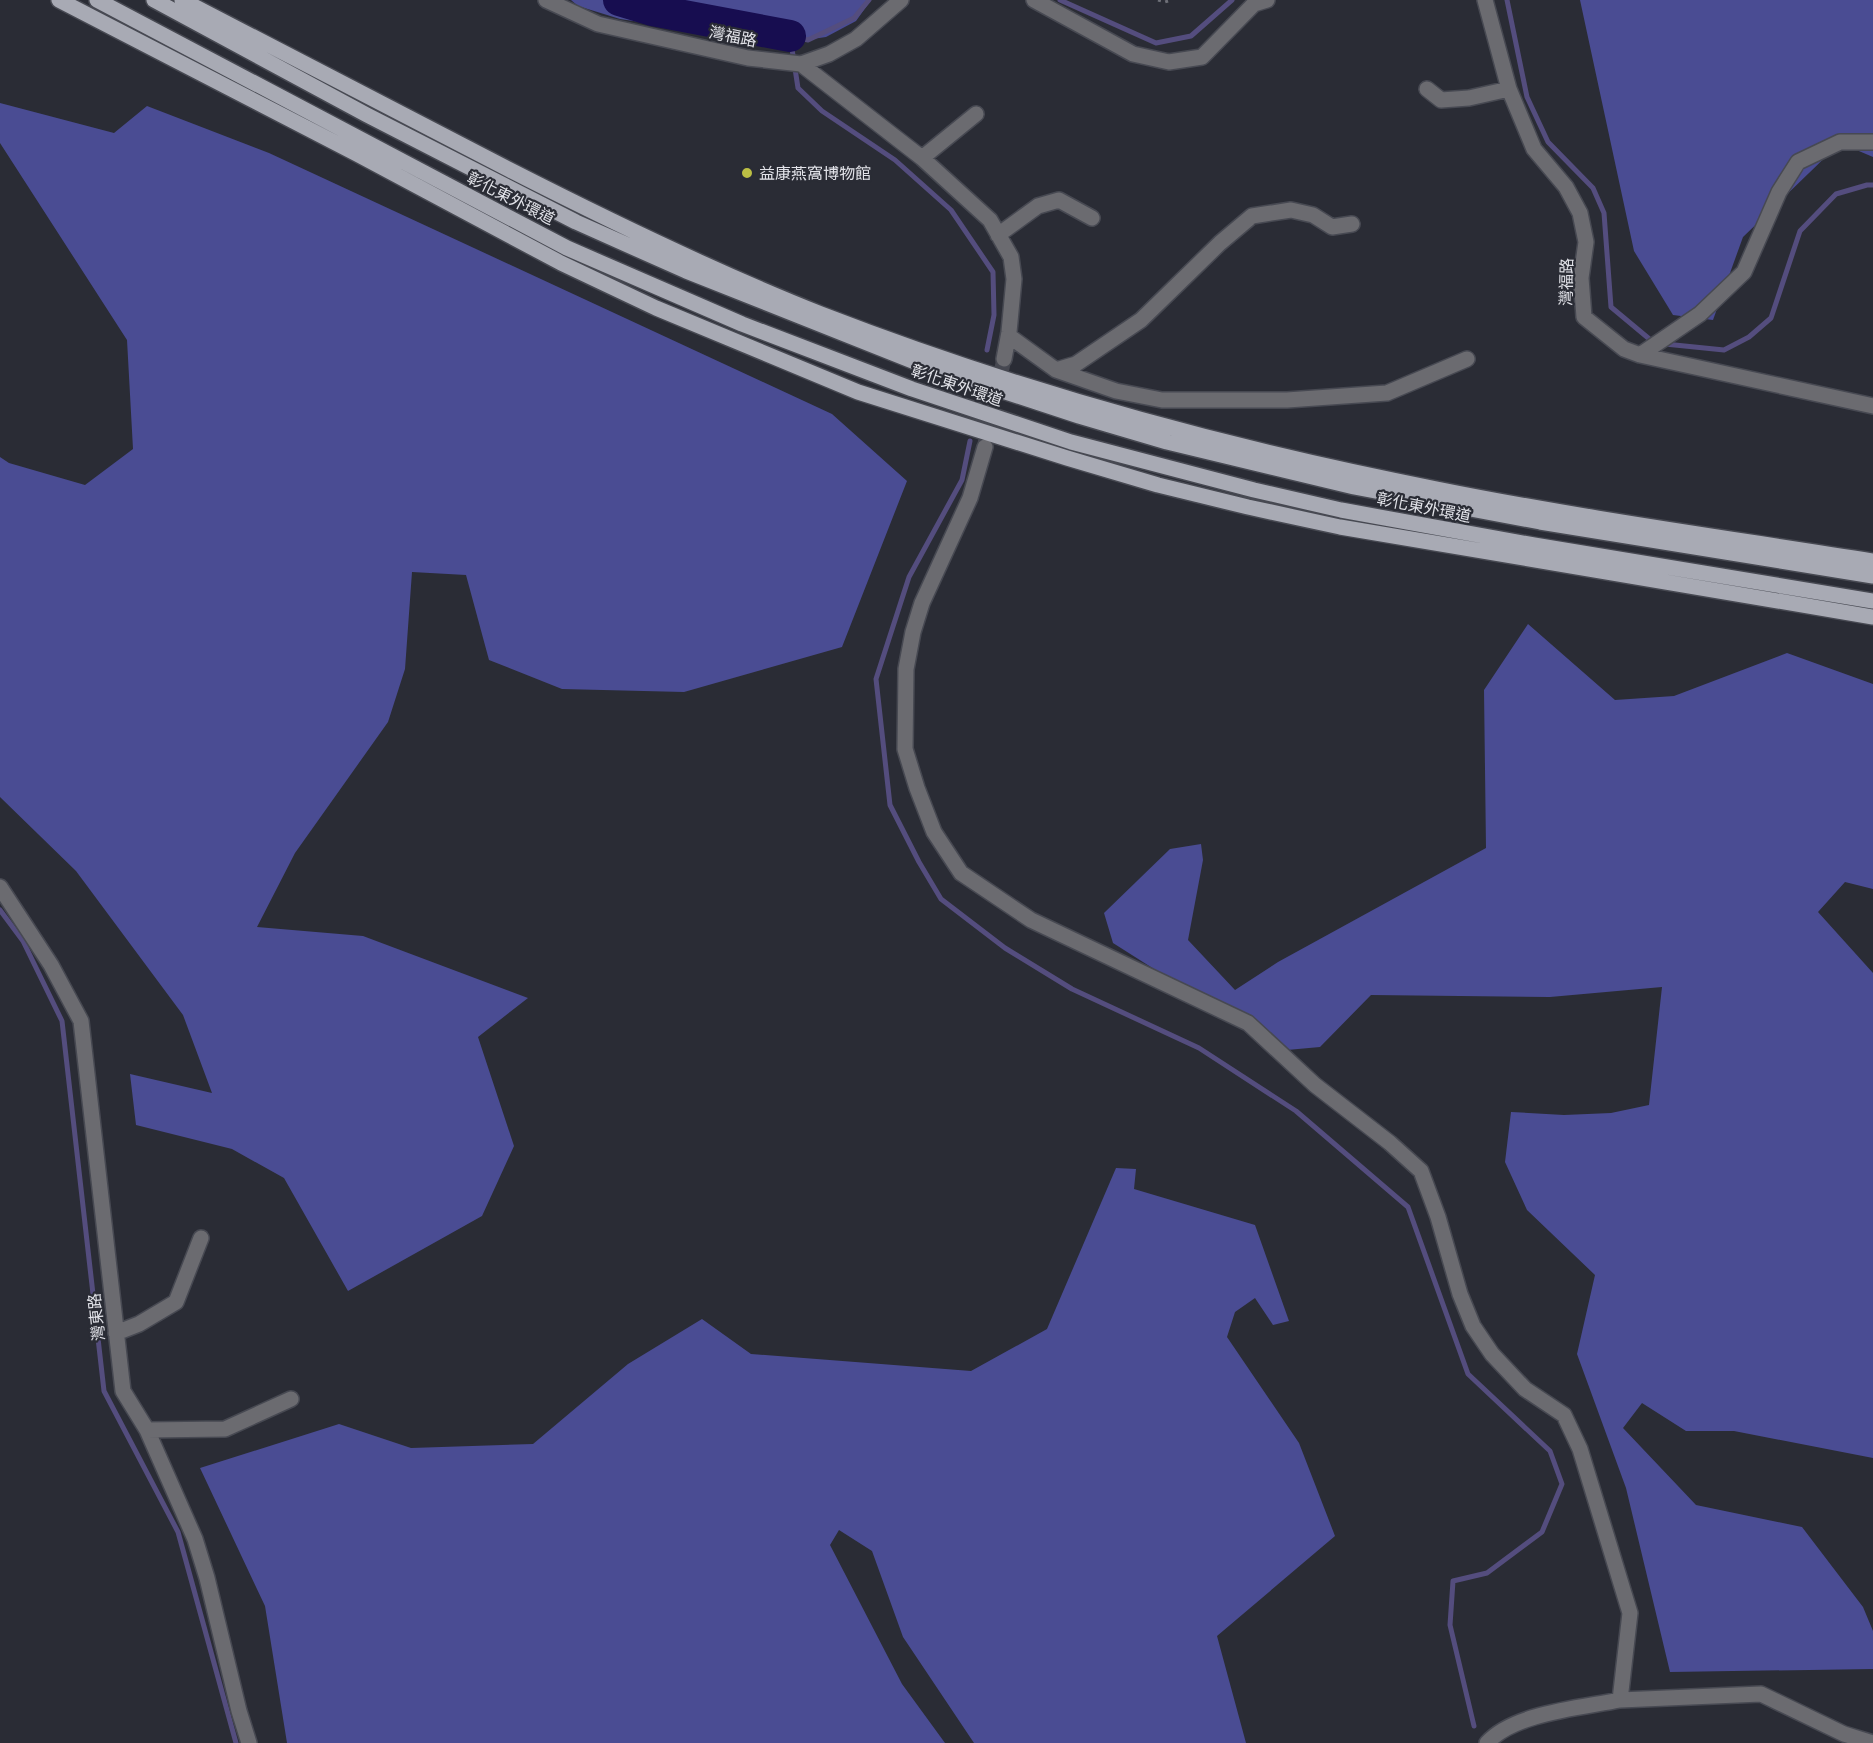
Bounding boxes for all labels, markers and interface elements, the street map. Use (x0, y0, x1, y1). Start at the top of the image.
street label: 灣福路 (707, 21, 759, 51)
place label: 益康燕窩博物館 (759, 162, 871, 184)
street label: 彰化東外環道 (463, 166, 559, 230)
marker: 益康燕窩博物館 (740, 166, 754, 180)
street label: 灣福路 (1555, 258, 1577, 306)
street label: 彰化東外環道 (908, 359, 1006, 411)
street label: 彰化東外環道 (1375, 487, 1473, 527)
street label: 灣東路 (83, 1292, 109, 1342)

